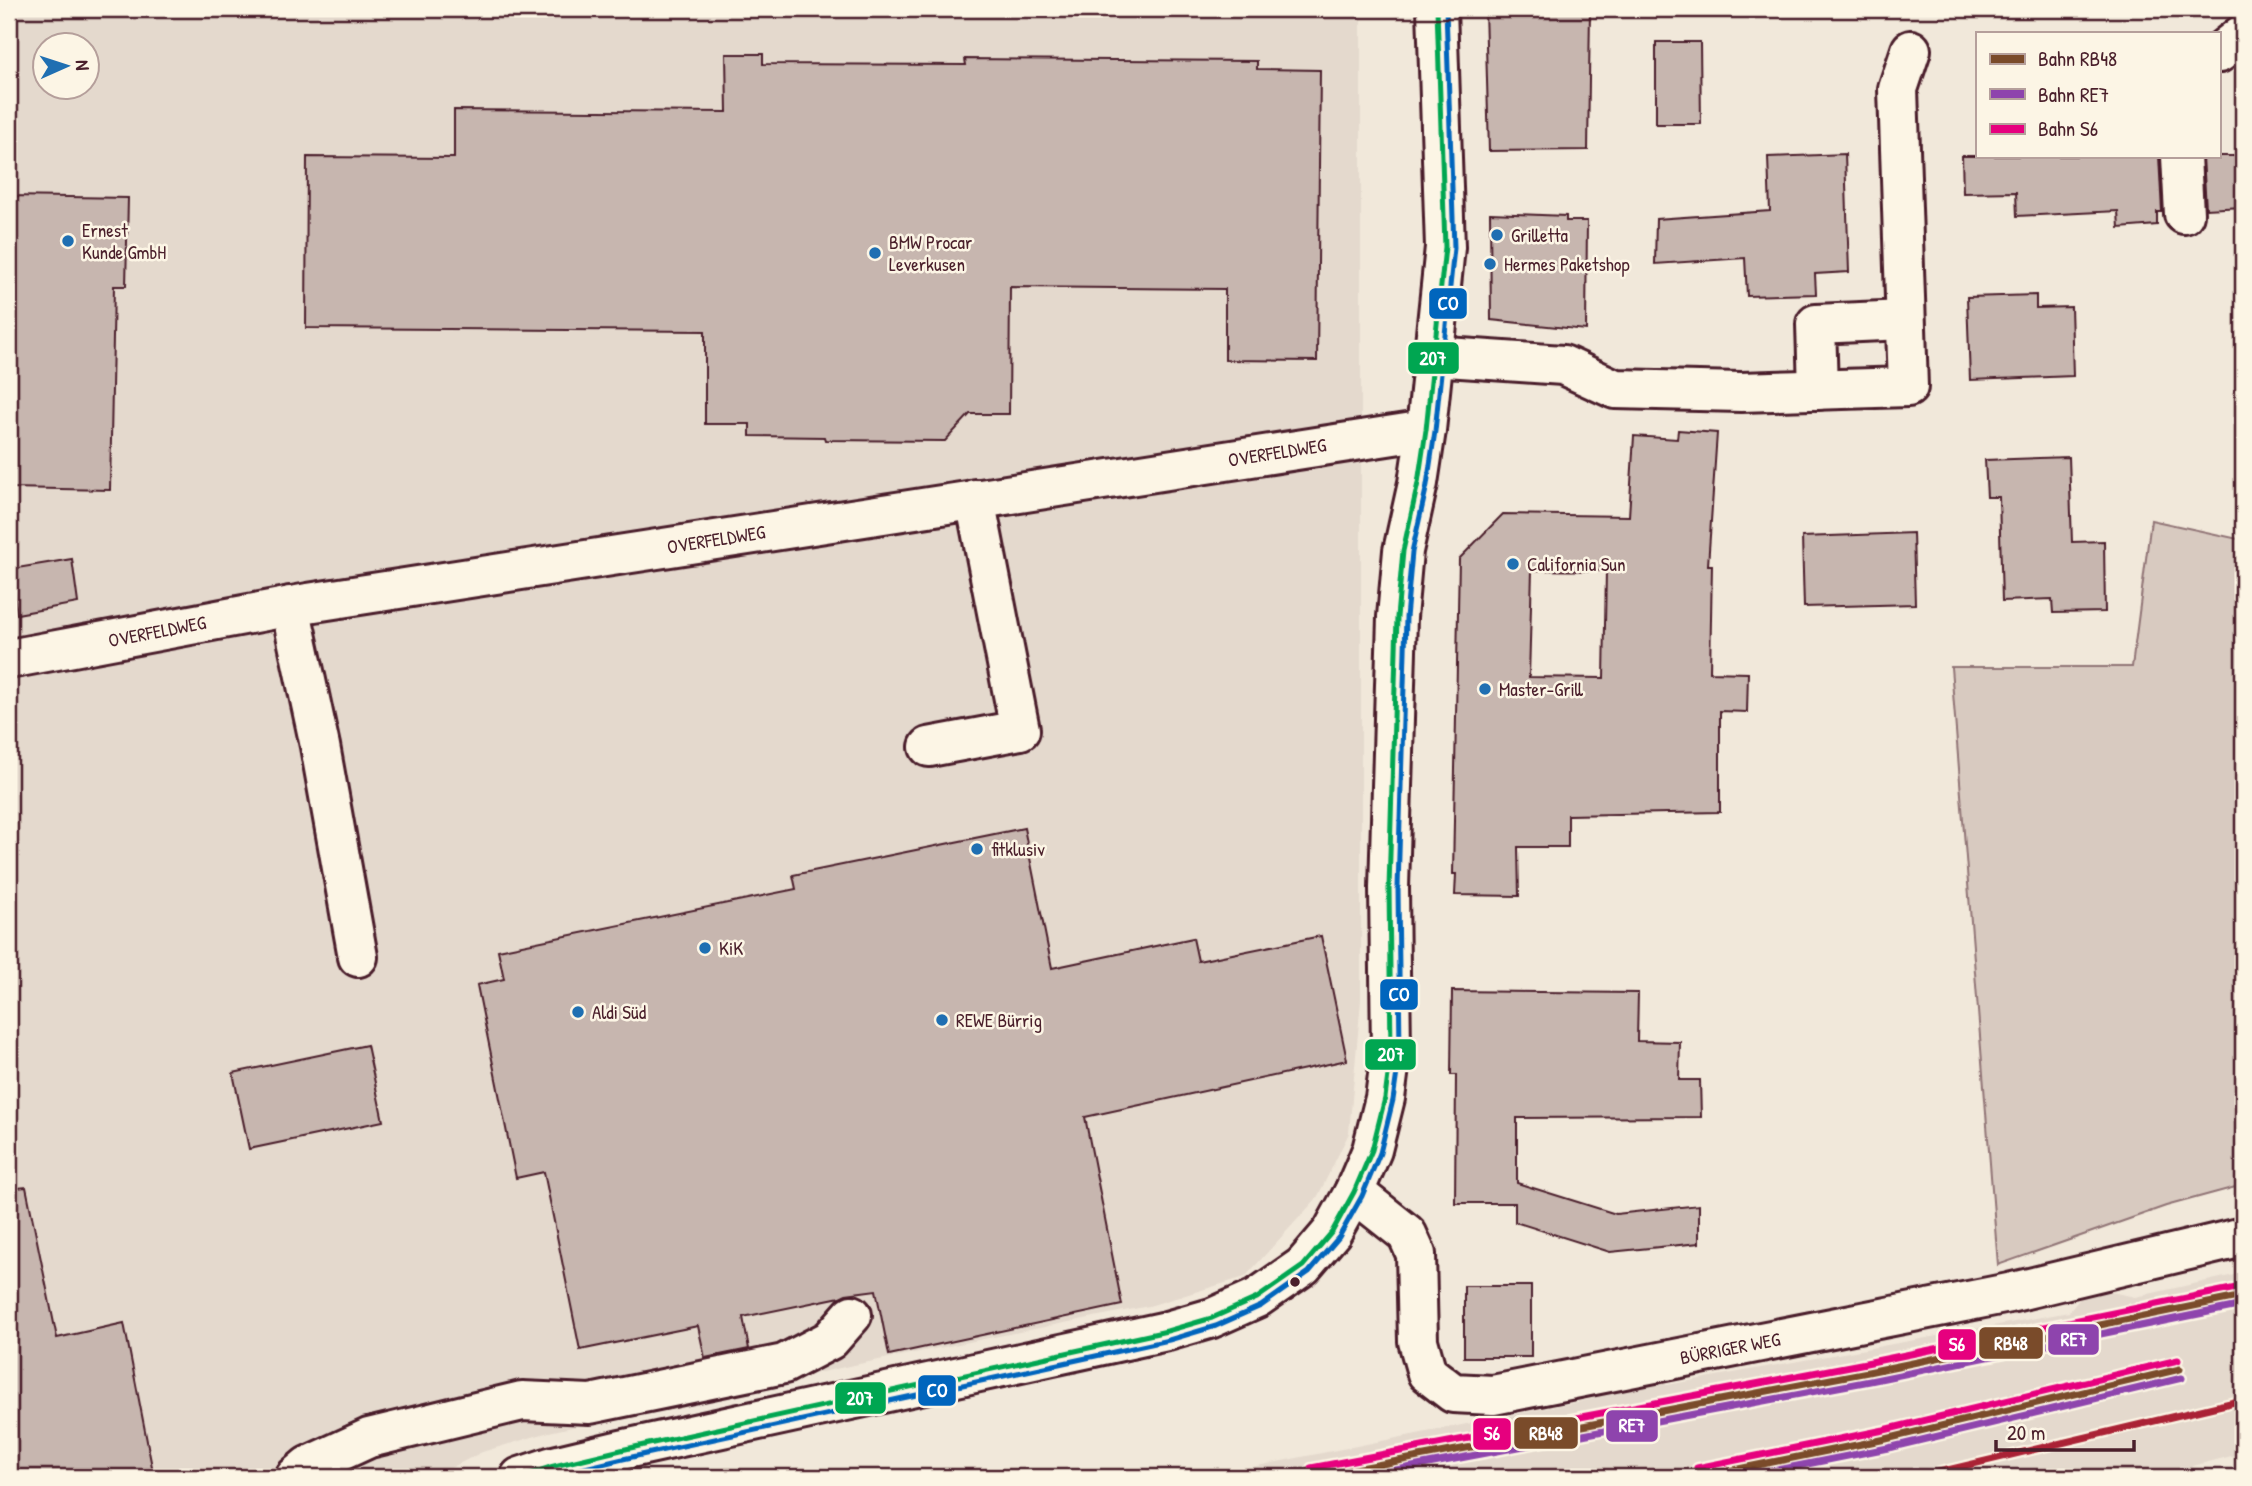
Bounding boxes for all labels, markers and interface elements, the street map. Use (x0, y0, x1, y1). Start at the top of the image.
north arrow (32, 32, 102, 102)
legend (1976, 32, 2220, 158)
text: Bahn RB48 (2038, 44, 2117, 73)
text: N (70, 59, 96, 71)
text: Bahn RE7 (2038, 80, 2109, 109)
text: Bahn S6 (2038, 114, 2098, 143)
place label: Ernest Kunde GmbH (82, 217, 166, 265)
place label: Grilletta (1511, 222, 1569, 248)
marker: Grilletta (1489, 227, 1505, 243)
place label: BMW Procar Leverkusen (889, 229, 973, 277)
marker: Ernest Kunde GmbH (60, 233, 76, 249)
marker: BMW Procar Leverkusen (867, 245, 883, 261)
place label: Hermes Paketshop (1504, 251, 1630, 277)
marker: Hermes Paketshop (1482, 256, 1498, 272)
line badge: CO (1428, 287, 1468, 320)
text: CO (1438, 290, 1459, 316)
line badge: 207 (1407, 341, 1460, 375)
text: 207 (1420, 345, 1446, 371)
street label: OVERFELDWEG (1226, 431, 1328, 473)
street label: OVERFELDWEG (665, 518, 767, 560)
place label: California Sun (1527, 551, 1626, 577)
marker: California Sun (1505, 556, 1521, 572)
street label: OVERFELDWEG (106, 609, 208, 653)
place label: Master-Grill (1499, 676, 1584, 702)
marker: Master-Grill (1477, 681, 1493, 697)
place label: fitklusiv (991, 836, 1045, 862)
marker: fitklusiv (969, 841, 985, 857)
place label: KiK (719, 935, 743, 961)
marker: KiK (697, 940, 713, 956)
line badge: CO (1379, 978, 1419, 1011)
text: CO (1389, 981, 1410, 1007)
place label: Aldi Süd (592, 999, 647, 1025)
marker: Aldi Süd (570, 1004, 586, 1020)
place label: REWE Bürrig (956, 1007, 1042, 1033)
marker: REWE Bürrig (934, 1012, 950, 1028)
line badge: 207 (1364, 1038, 1417, 1071)
text: 207 (1378, 1041, 1404, 1067)
unlabelled marker (1288, 1275, 1302, 1289)
line badge: RE7 (2047, 1323, 2100, 1356)
street label: BÜRRIGER WEG (1678, 1326, 1782, 1370)
line badge: RB48 (1978, 1326, 2044, 1360)
text: RE7 (2061, 1326, 2087, 1352)
line badge: S6 (1937, 1328, 1977, 1361)
text: RB48 (1994, 1330, 2028, 1356)
text: S6 (1949, 1331, 1966, 1357)
line badge: CO (917, 1374, 957, 1407)
text: CO (927, 1377, 948, 1403)
line badge: 207 (834, 1381, 887, 1415)
text: 207 (847, 1385, 873, 1411)
line badge: RE7 (1605, 1409, 1659, 1443)
scale bar (1996, 1409, 2135, 1453)
text: RE7 (1619, 1412, 1645, 1438)
line badge: RB48 (1513, 1416, 1579, 1450)
line badge: S6 (1472, 1417, 1512, 1451)
text: 20 m (2007, 1418, 2045, 1447)
text: S6 (1484, 1420, 1501, 1446)
text: RB48 (1529, 1420, 1563, 1446)

